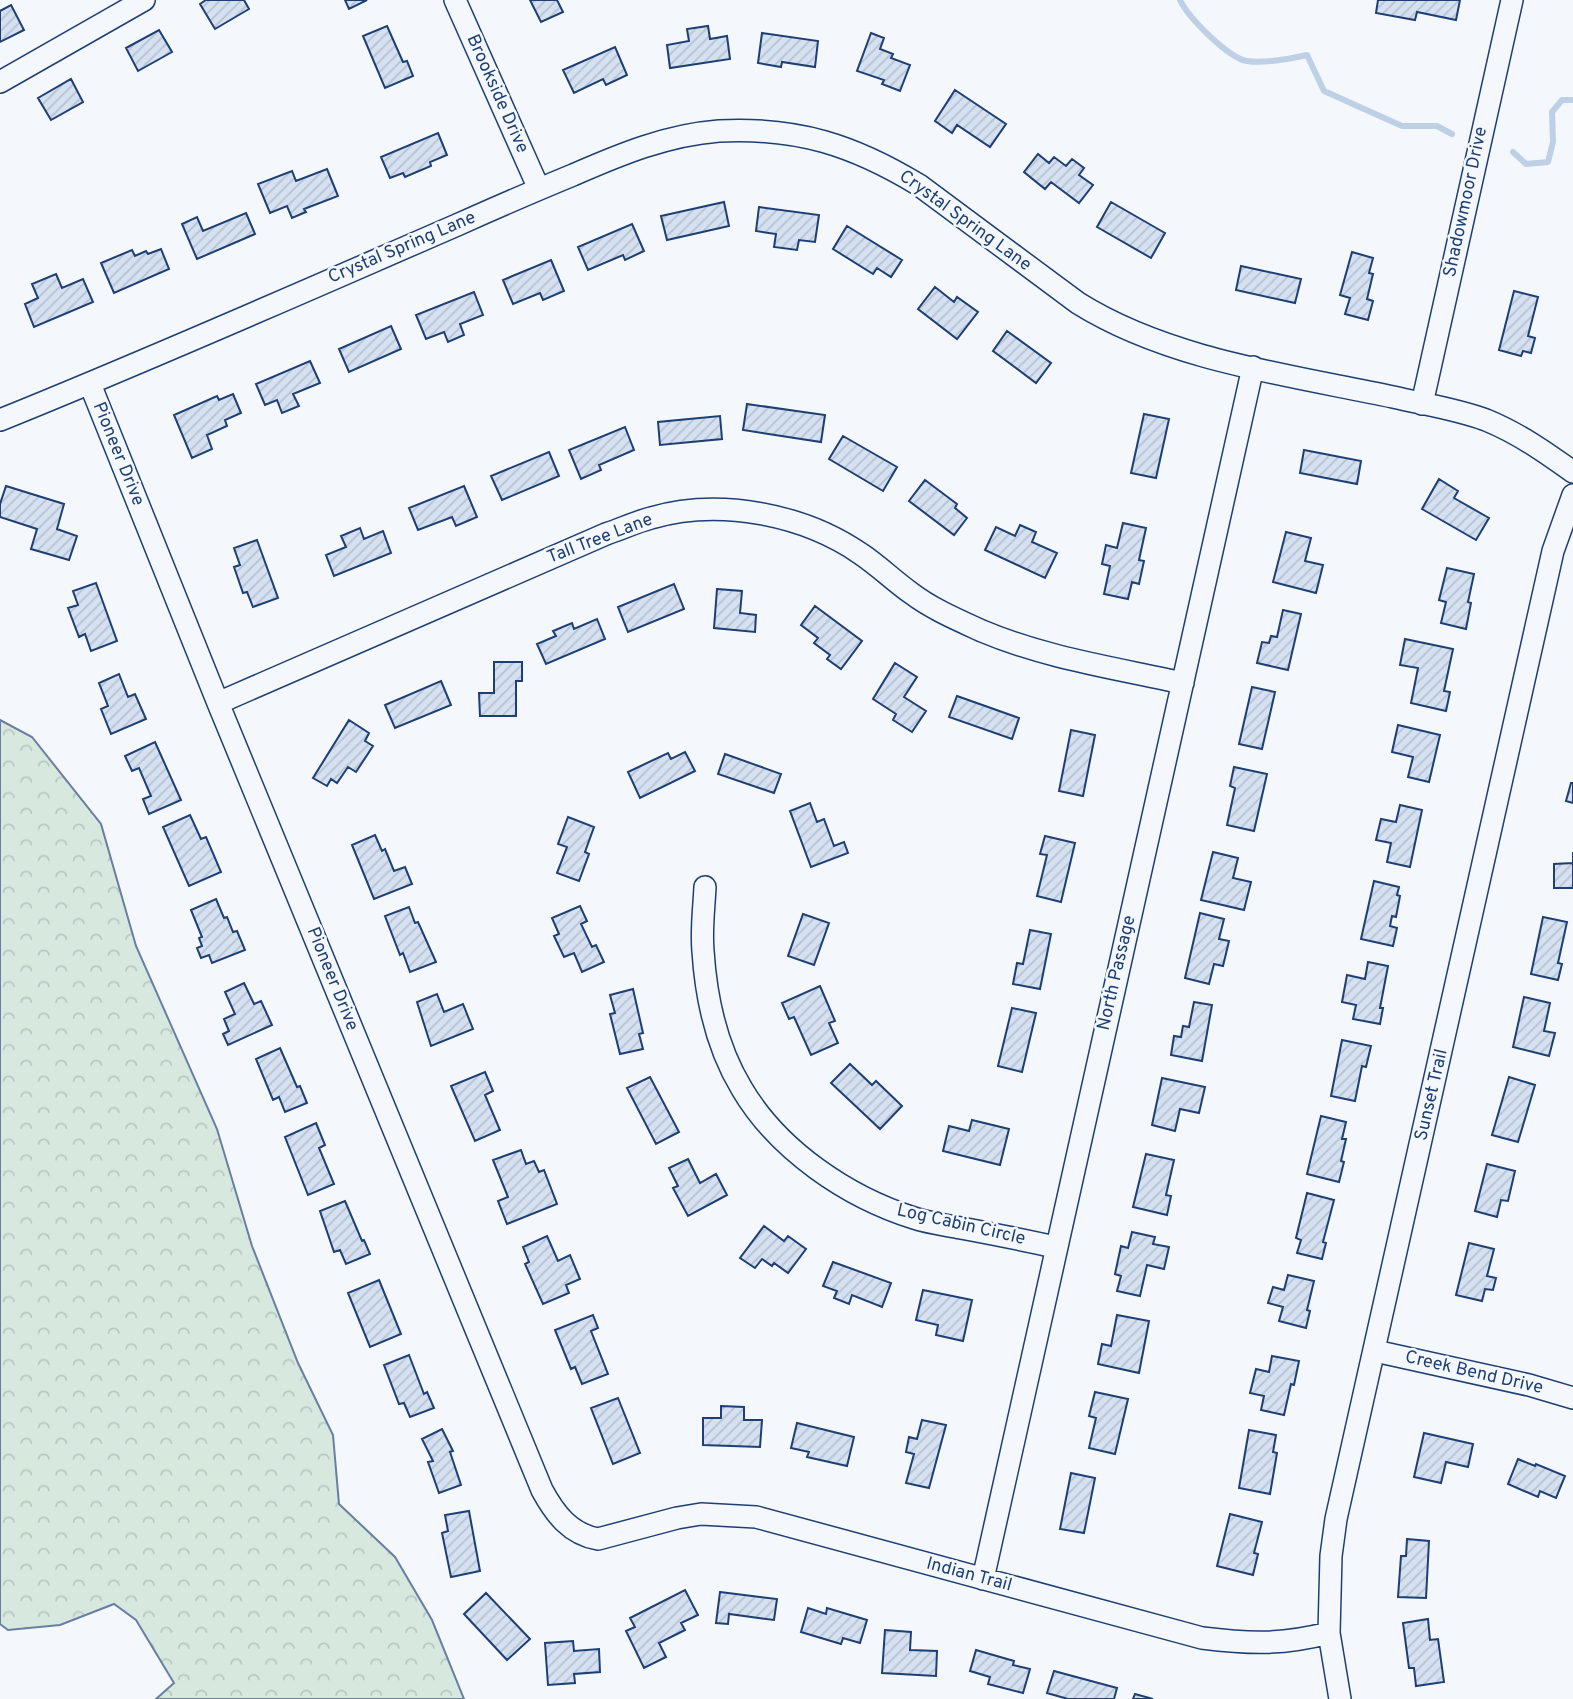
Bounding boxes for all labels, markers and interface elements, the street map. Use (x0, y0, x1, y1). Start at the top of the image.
street label: Brookside Drive (461, 31, 533, 157)
street label: Shadowmoor Drive (1439, 125, 1493, 279)
street label: Crystal Spring Lane (894, 165, 1036, 277)
street label: Crystal Spring Lane (325, 206, 479, 290)
street label: Pioneer Drive (87, 399, 149, 509)
street label: Tall Tree Lane (544, 508, 656, 570)
street label: North Passage (1093, 913, 1141, 1033)
street label: Pioneer Drive (301, 924, 363, 1034)
street label: Sunset Trail (1410, 1047, 1454, 1143)
street label: Log Cabin Circle (895, 1199, 1027, 1251)
street label: Creek Bend Drive (1403, 1346, 1545, 1400)
street label: Indian Trail (924, 1553, 1014, 1597)

